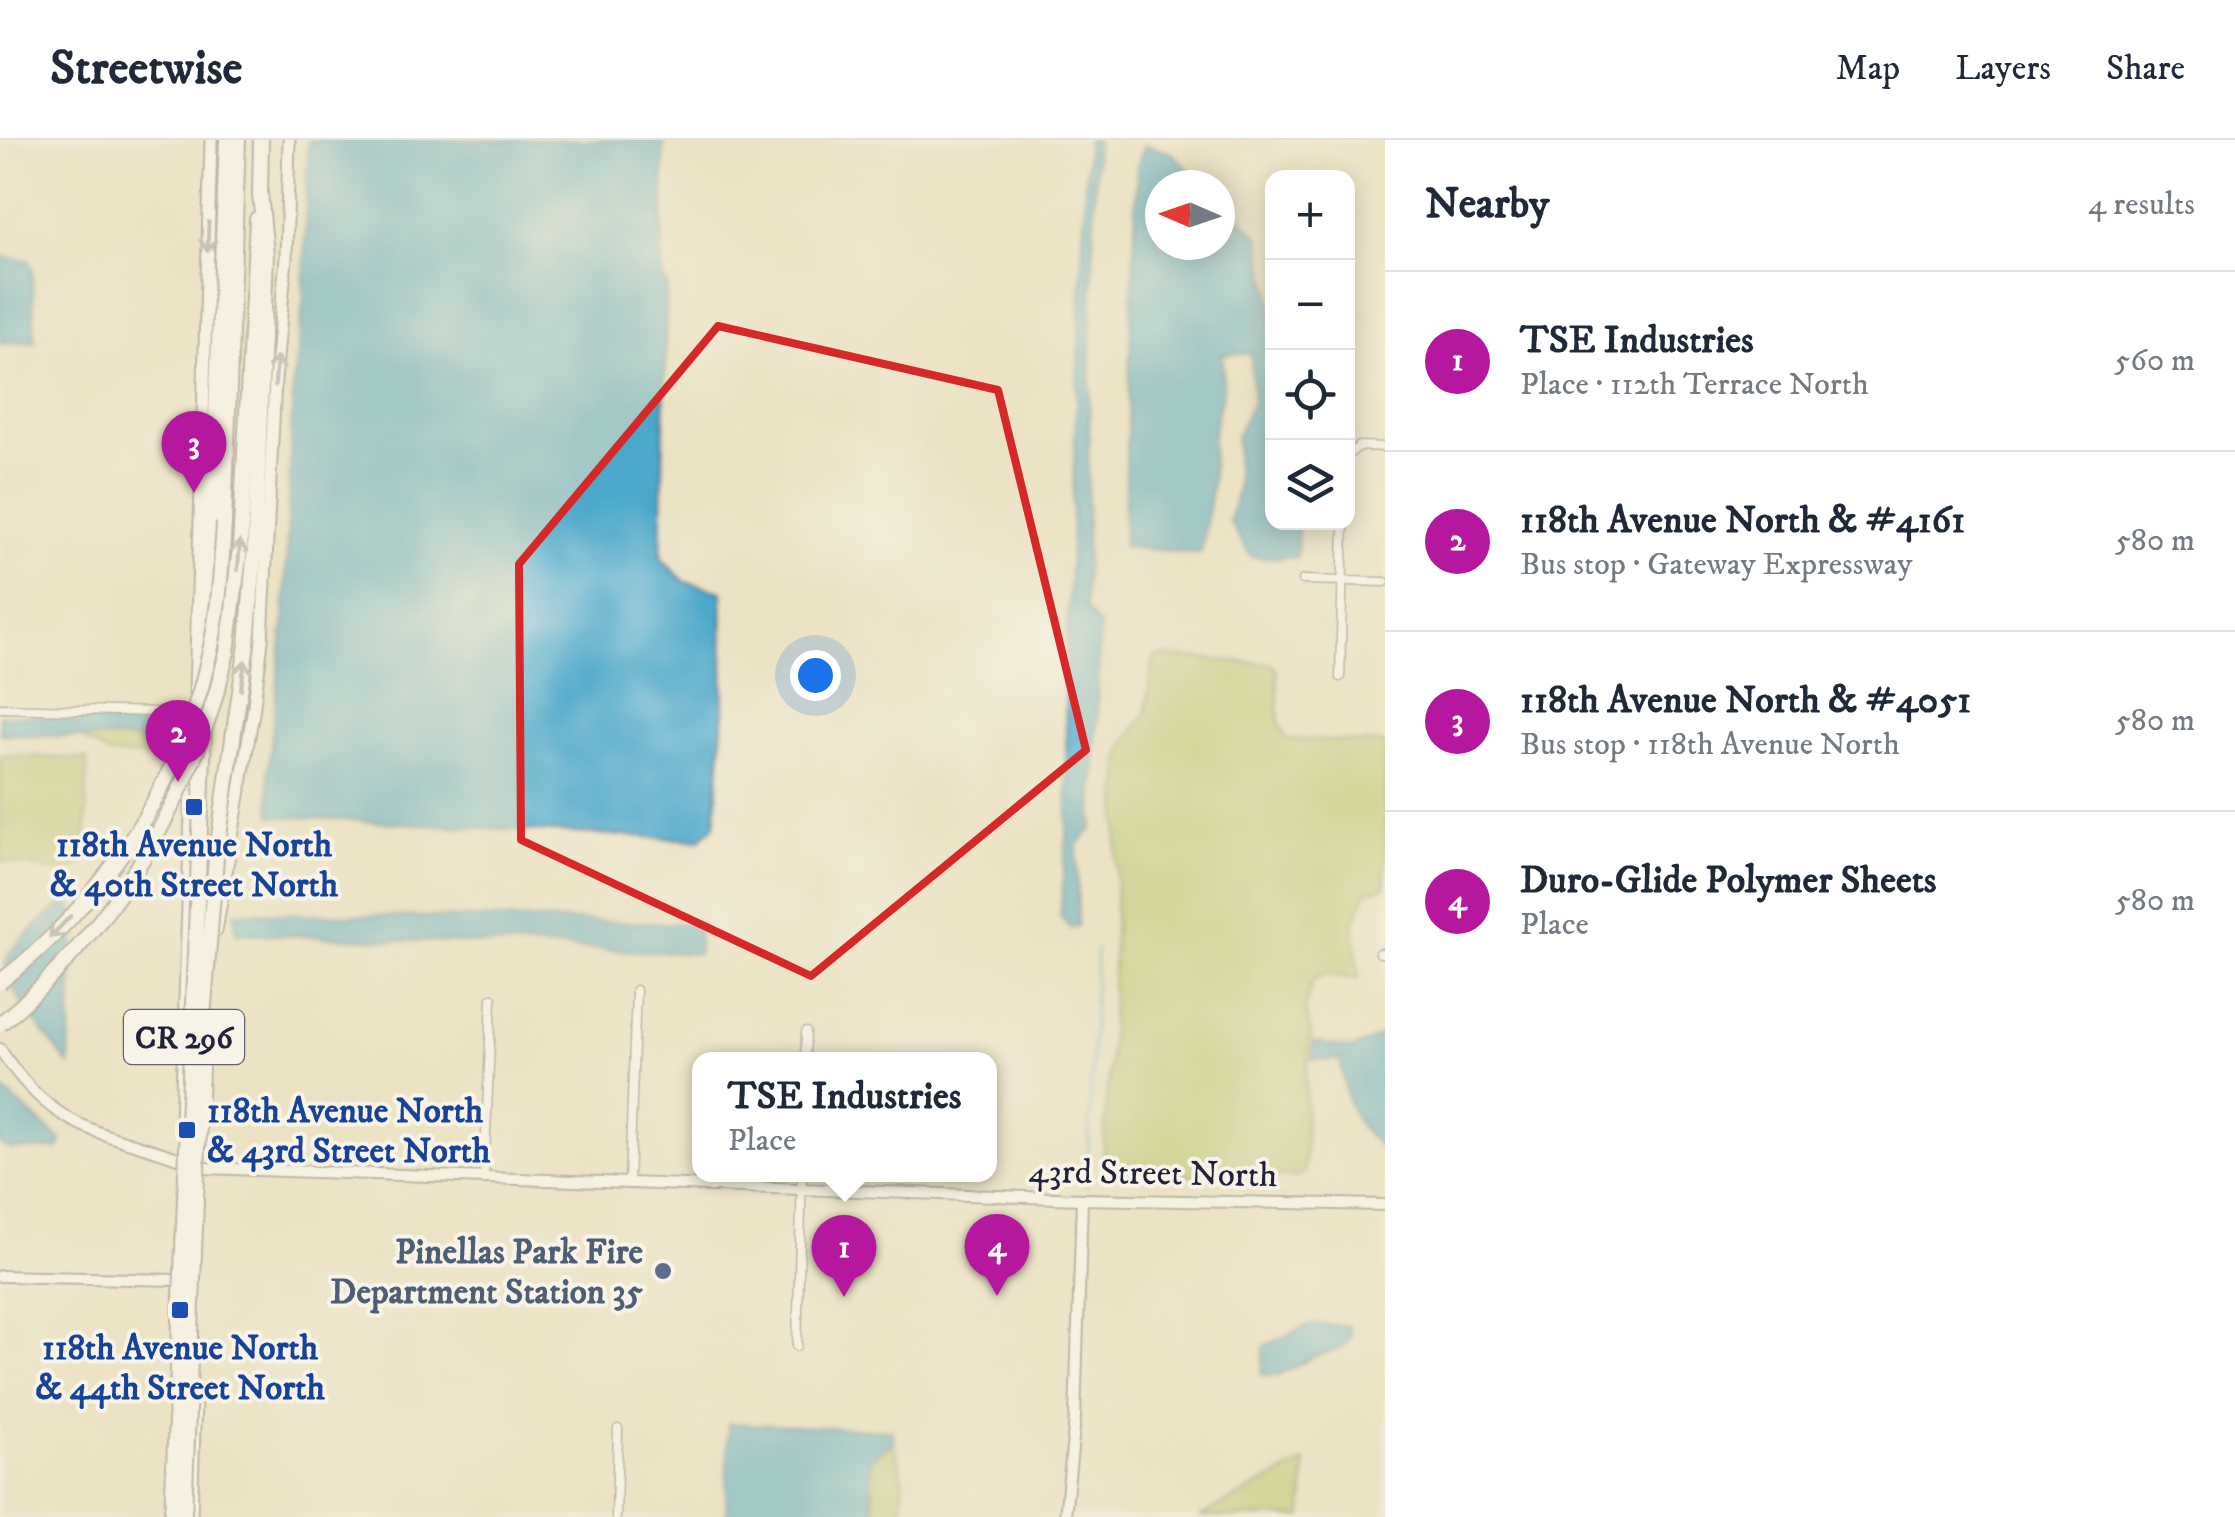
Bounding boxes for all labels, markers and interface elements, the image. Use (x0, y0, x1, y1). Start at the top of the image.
text: Streetwise (50, 39, 242, 99)
text: Map (1836, 47, 1900, 91)
text: Layers (1955, 47, 2051, 91)
text: Share (2106, 47, 2185, 91)
north arrow (1145, 170, 1235, 260)
map controls (1265, 170, 1355, 530)
button: + (1265, 170, 1355, 260)
text: Nearby (1425, 179, 1549, 231)
text: 4 results (2088, 185, 2195, 225)
one-way arrow (198, 221, 217, 253)
button: − (1265, 260, 1355, 350)
text: TSE Industries (1520, 317, 1754, 365)
text: 1 (1452, 341, 1463, 381)
text: 560 m (2114, 341, 2195, 381)
button: locate (1265, 350, 1355, 440)
one-way arrow (266, 355, 285, 387)
text: Place · 112th Terrace North (1520, 365, 1869, 405)
pin: 3 (162, 410, 226, 493)
button: layers (1265, 440, 1355, 530)
text: 118th Avenue North & #4161 (1520, 497, 1965, 545)
text: 2 (1450, 521, 1465, 561)
text: 580 m (2115, 521, 2195, 561)
one-way arrow (230, 539, 249, 571)
text: Bus stop · Gateway Expressway (1520, 545, 1912, 585)
your location (790, 650, 841, 701)
one-way arrow (234, 659, 252, 692)
text: 118th Avenue North & #4051 (1520, 677, 1971, 725)
pin: 2 (146, 700, 210, 782)
text: 3 (1452, 701, 1463, 741)
text: 580 m (2115, 701, 2195, 741)
text: Bus stop · 118th Avenue North (1520, 725, 1900, 765)
marker: 118th Avenue North & 40th Street North (183, 796, 205, 818)
place label: 118th Avenue North & 40th Street North (50, 824, 339, 908)
text: Duro-Glide Polymer Sheets (1520, 857, 1937, 905)
text: 4 (1448, 881, 1467, 921)
text: 580 m (2115, 881, 2195, 921)
text: Place (1520, 905, 1589, 945)
one-way arrow (48, 915, 72, 939)
road number: CR 296 (124, 1010, 244, 1064)
popup (692, 1052, 997, 1182)
text: TSE Industries (728, 1073, 961, 1121)
place label: 118th Avenue North & 43rd Street North (207, 1090, 491, 1174)
marker: 118th Avenue North & 43rd Street North (176, 1119, 198, 1141)
text: Place (728, 1121, 796, 1161)
street label: 43rd Street North (1028, 1150, 1278, 1198)
pin: 1 (812, 1214, 876, 1297)
pin: 4 (964, 1214, 1030, 1296)
place label: Pinellas Park Fire Department Station 35 (330, 1231, 644, 1315)
marker: Pinellas Park Fire Department Station 35 (652, 1260, 674, 1282)
marker: 118th Avenue North & 44th Street North (169, 1299, 191, 1321)
place label: 118th Avenue North & 44th Street North (35, 1327, 325, 1411)

